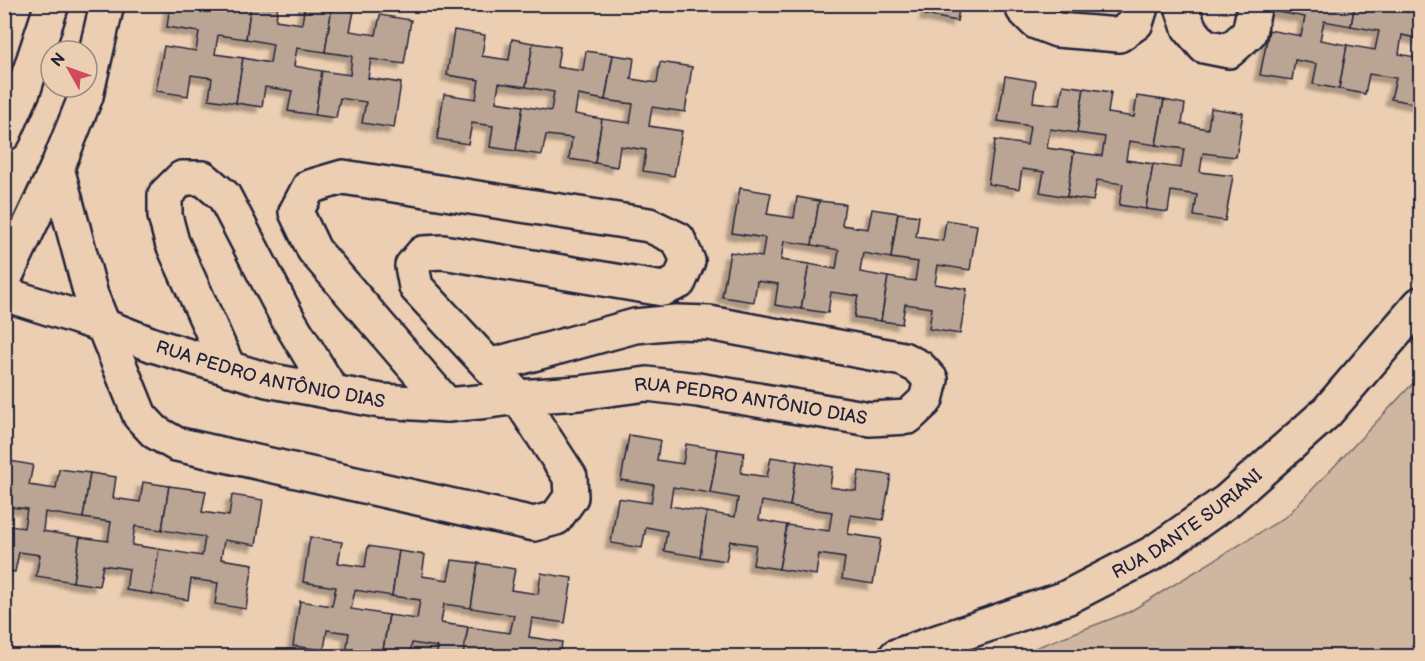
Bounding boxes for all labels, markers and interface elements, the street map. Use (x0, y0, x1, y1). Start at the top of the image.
north arrow (39, 39, 99, 99)
text: N (48, 50, 70, 71)
street label: RUA PEDRO ANTÔNIO DIAS (153, 336, 387, 412)
street label: RUA PEDRO ANTÔNIO DIAS (633, 374, 869, 429)
street label: RUA DANTE SURIANI (1108, 464, 1266, 583)

